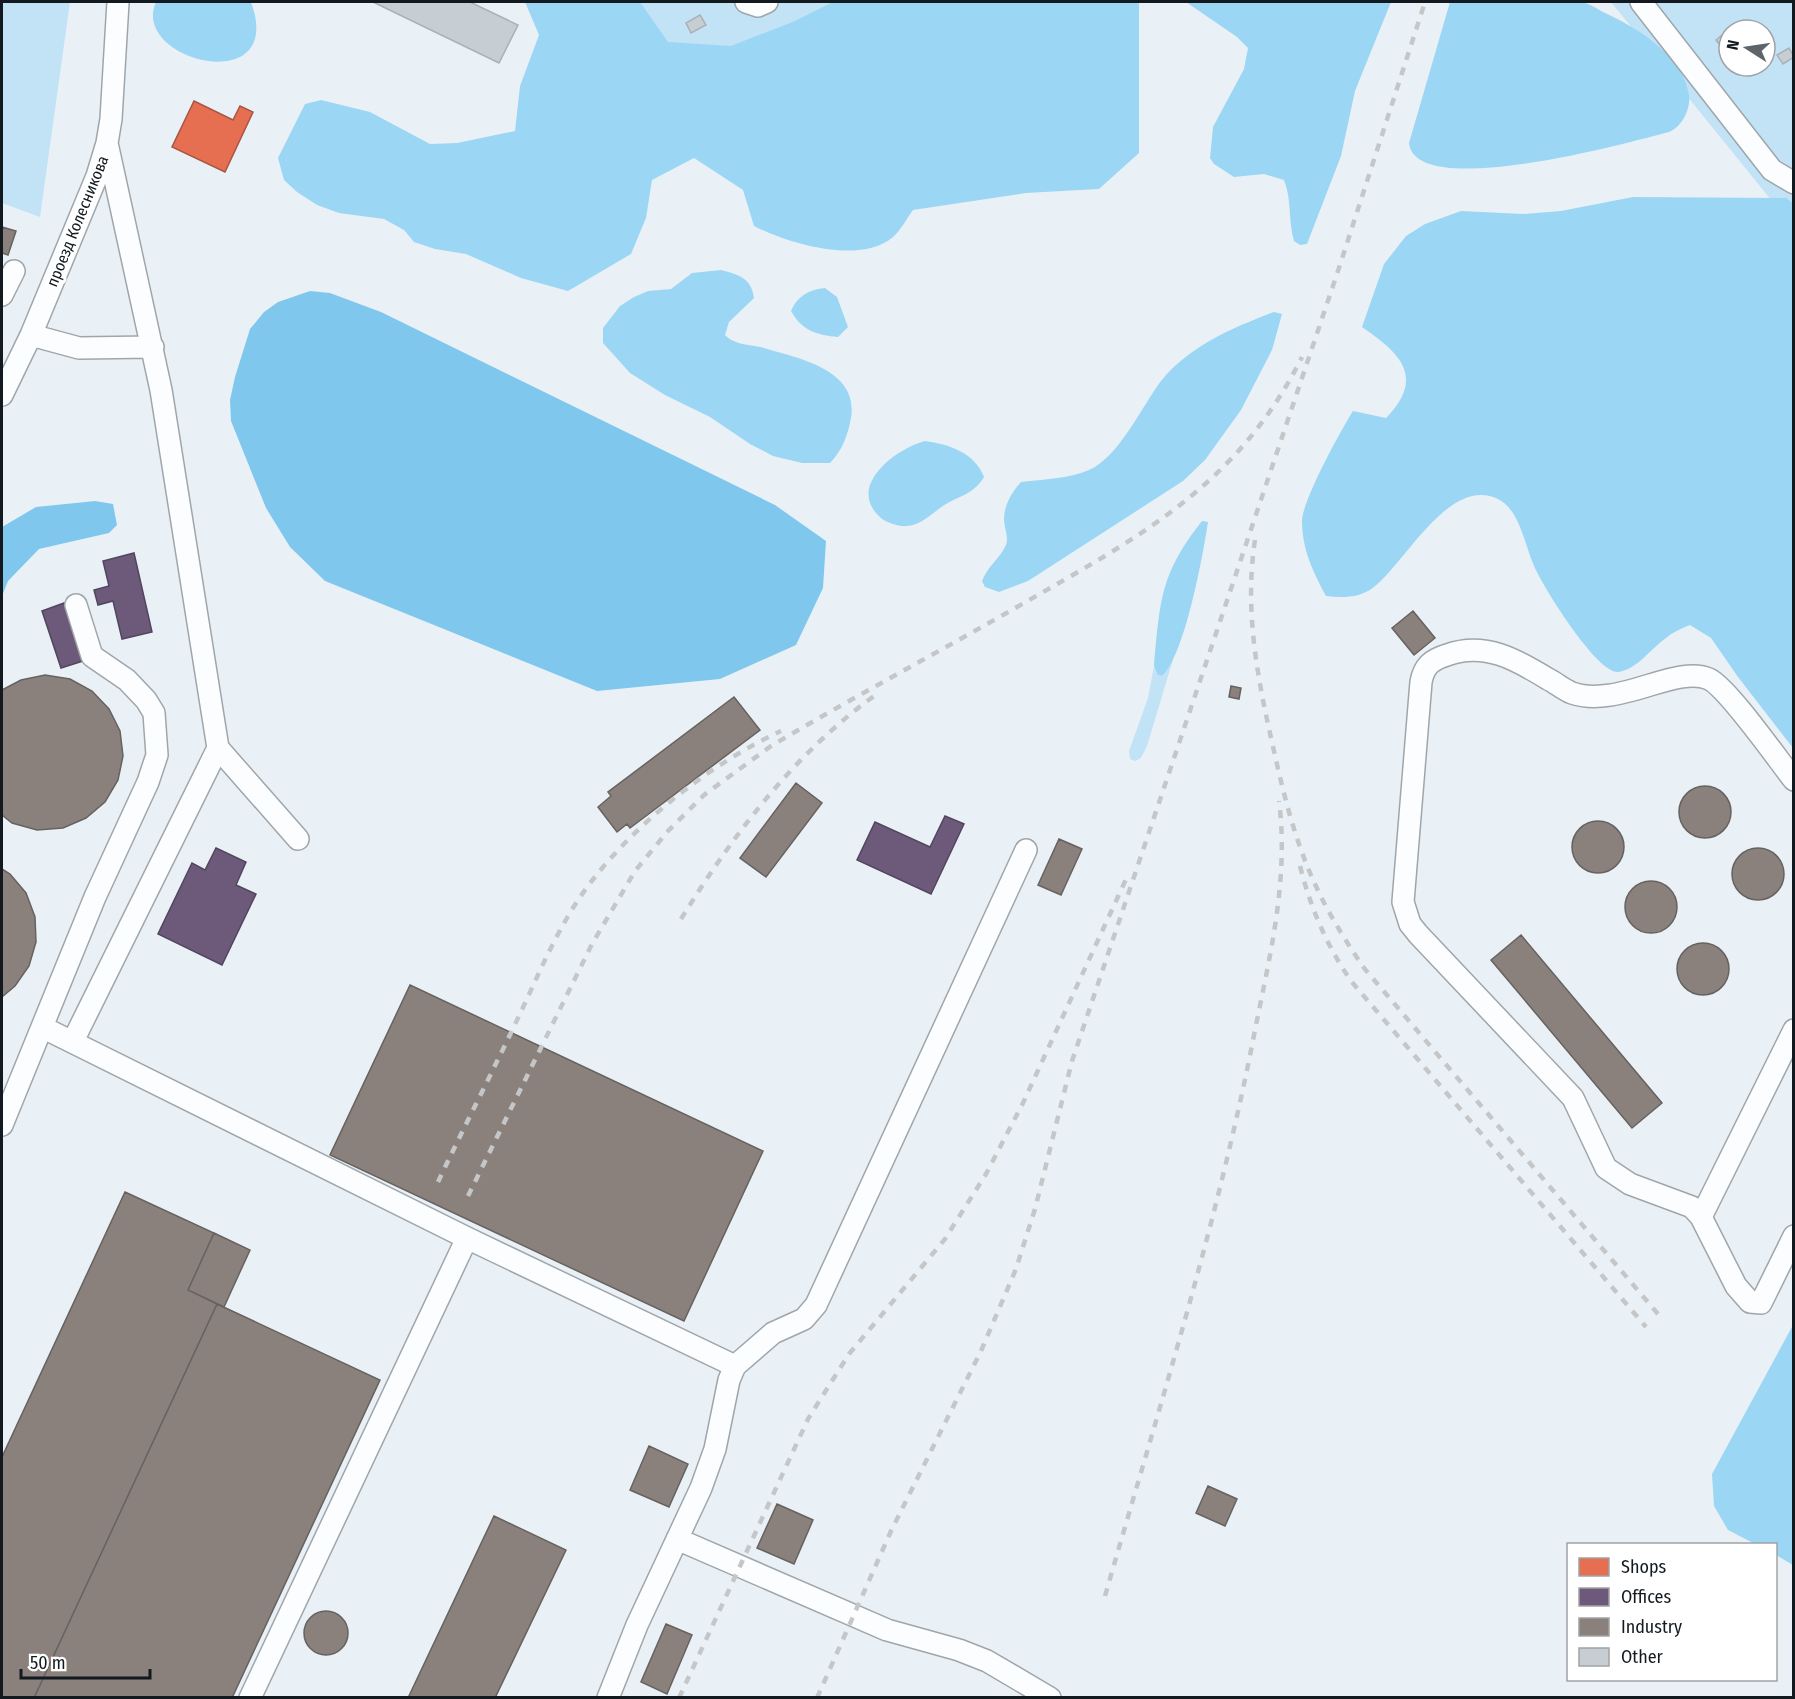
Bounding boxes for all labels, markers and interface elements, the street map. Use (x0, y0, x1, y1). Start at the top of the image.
north arrow (1717, 18, 1777, 78)
text: N (1723, 38, 1743, 52)
street label: проезд Колесникова (42, 153, 113, 290)
legend (1567, 1543, 1777, 1681)
text: Shops (1621, 1556, 1666, 1578)
text: Offices (1621, 1586, 1671, 1608)
text: Industry (1621, 1616, 1682, 1638)
scale bar (21, 1642, 150, 1680)
text: Other (1621, 1646, 1664, 1668)
text: 50 m (30, 1652, 66, 1674)

